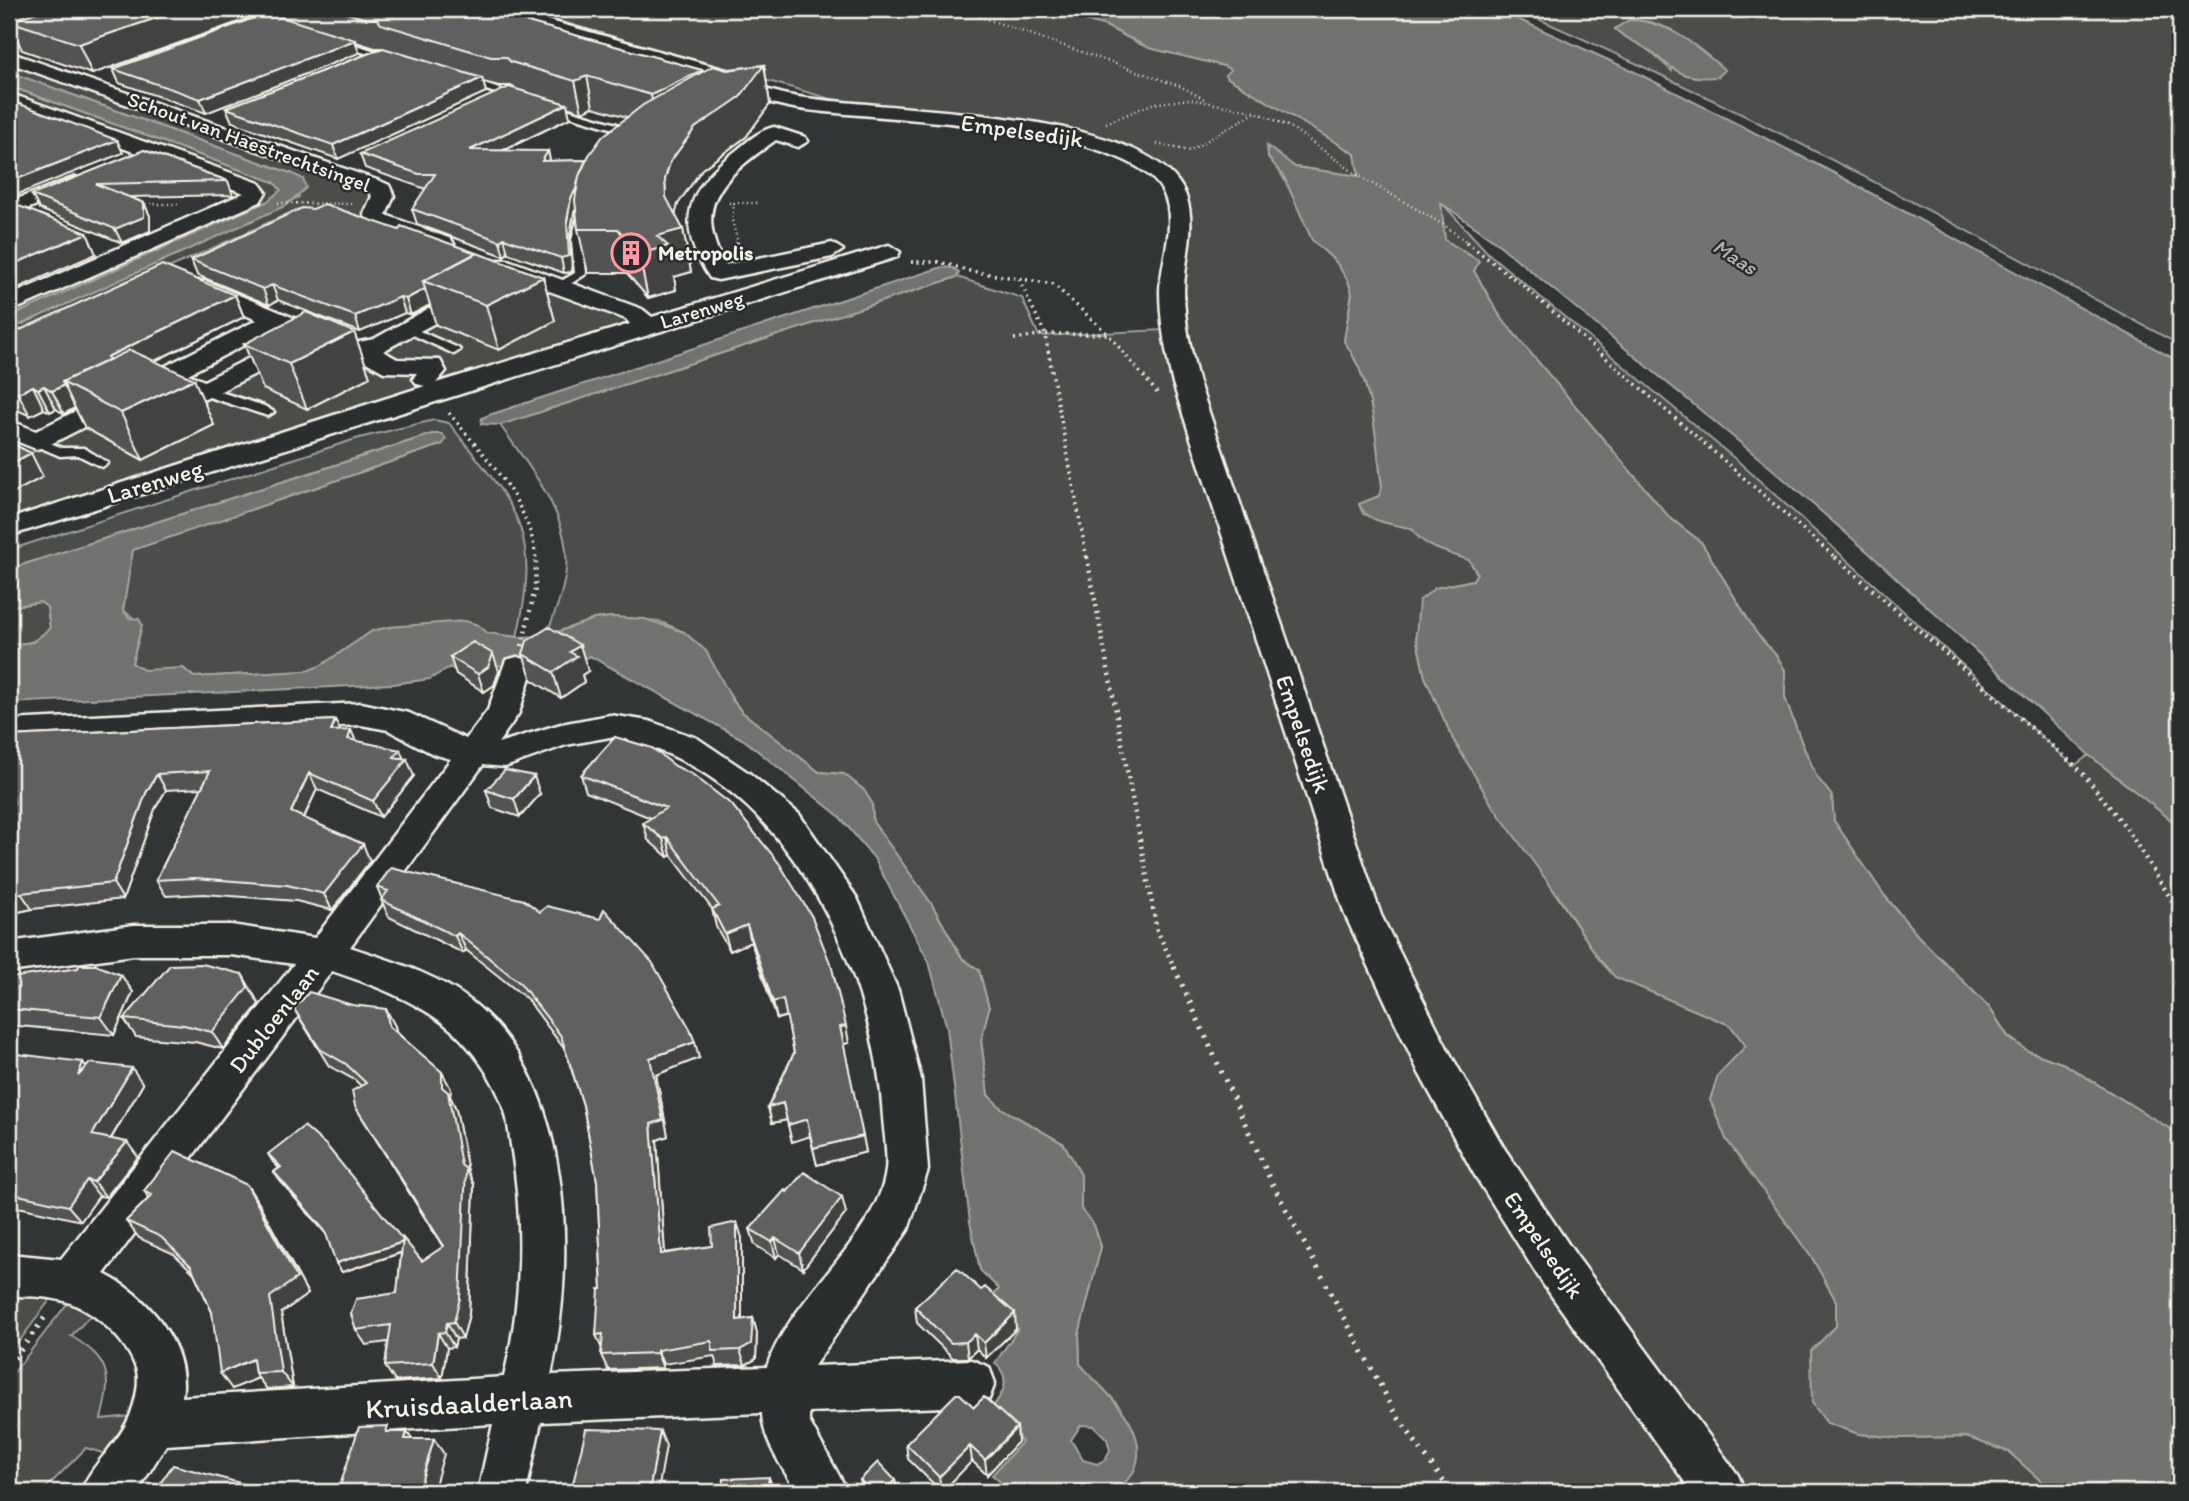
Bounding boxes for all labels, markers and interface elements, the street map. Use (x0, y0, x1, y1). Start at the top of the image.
street label: Schout van Haestrechtsingel (124, 86, 374, 197)
street label: Empelsedijk (959, 108, 1086, 153)
building icon: Metropolis (610, 232, 652, 274)
water label: Maas (1709, 233, 1763, 281)
place label: Metropolis (658, 240, 753, 266)
street label: Larenweg (657, 285, 747, 334)
street label: Larenweg (103, 453, 207, 510)
street label: Empelsedijk (1270, 671, 1337, 797)
street label: Dubloenlaan (222, 959, 325, 1079)
street label: Empelsedijk (1498, 1186, 1591, 1304)
street label: Kruisdaalderlaan (365, 1381, 574, 1425)

